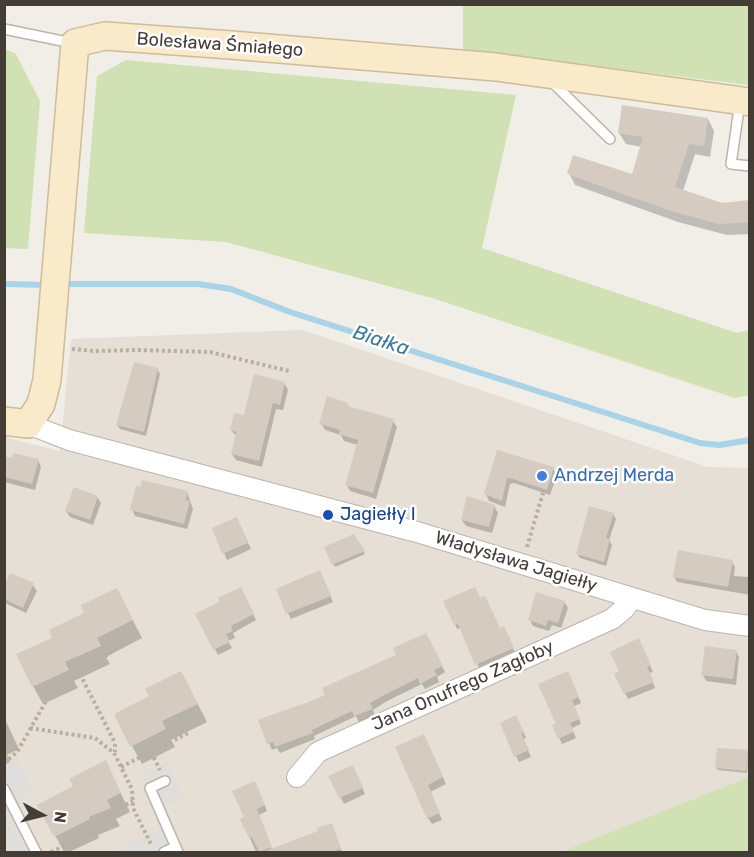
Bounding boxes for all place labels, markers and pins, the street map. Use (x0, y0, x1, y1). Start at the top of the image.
place label: Andrzej Merda (554, 465, 674, 487)
marker: Andrzej Merda (535, 469, 549, 483)
place label: Jagiełły I (340, 504, 416, 526)
marker: Jagiełły I (321, 508, 335, 522)

